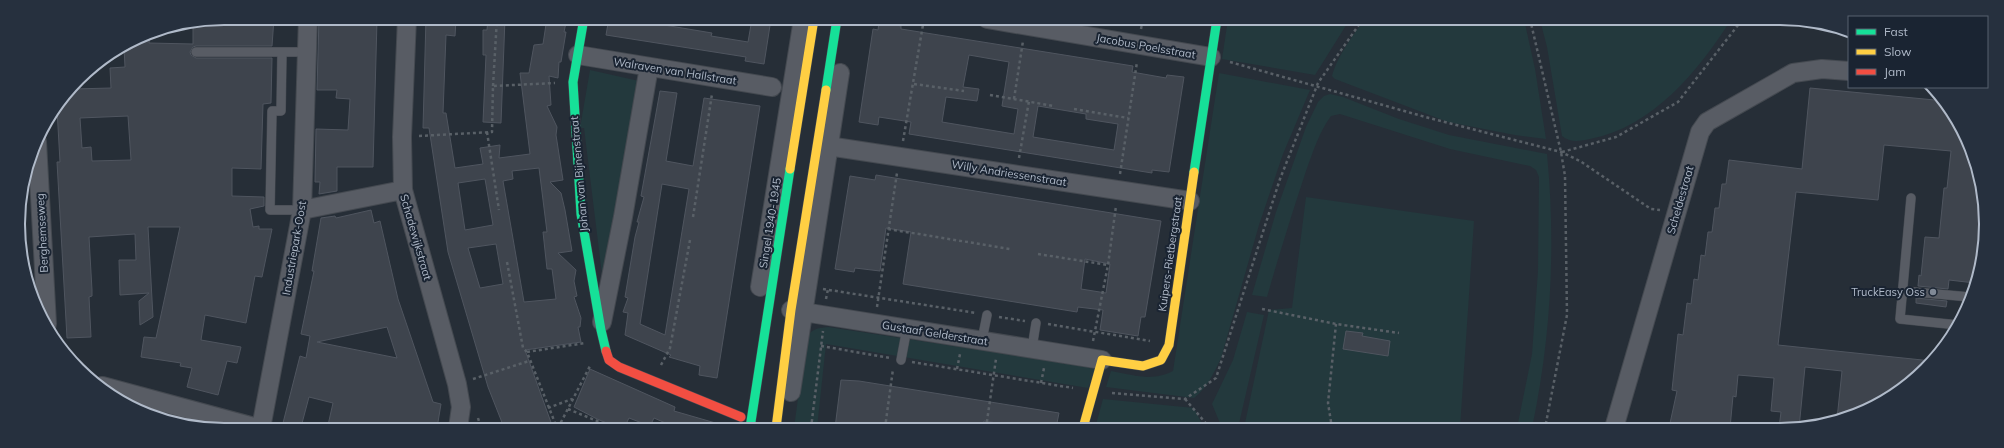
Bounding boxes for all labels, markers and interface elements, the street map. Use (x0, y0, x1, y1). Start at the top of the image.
legend (1848, 16, 1988, 88)
text: Fast (1884, 24, 1908, 39)
street label: Jacobus Poelsstraat (1095, 30, 1197, 62)
text: Slow (1884, 44, 1912, 59)
street label: Walraven van Hallstraat (612, 54, 738, 88)
text: Jam (1884, 64, 1906, 79)
street label: Johan van Bijnenstraat (567, 116, 591, 232)
street label: Willy Andriessenstraat (951, 157, 1068, 189)
street label: Scheldestraat (1664, 164, 1696, 236)
street label: Singel 1940-1945 (756, 176, 784, 269)
street label: Berghemseweg (33, 193, 51, 273)
street label: Schadewijkstraat (397, 193, 435, 282)
street label: Kuipers-Rietbergstraat (1155, 195, 1185, 312)
street label: Industriepark-Oost (279, 200, 309, 296)
place label: TruckEasy Oss (1851, 285, 1925, 299)
marker: TruckEasy Oss (1928, 287, 1938, 297)
street label: Gustaaf Gelderstraat (881, 318, 989, 348)

